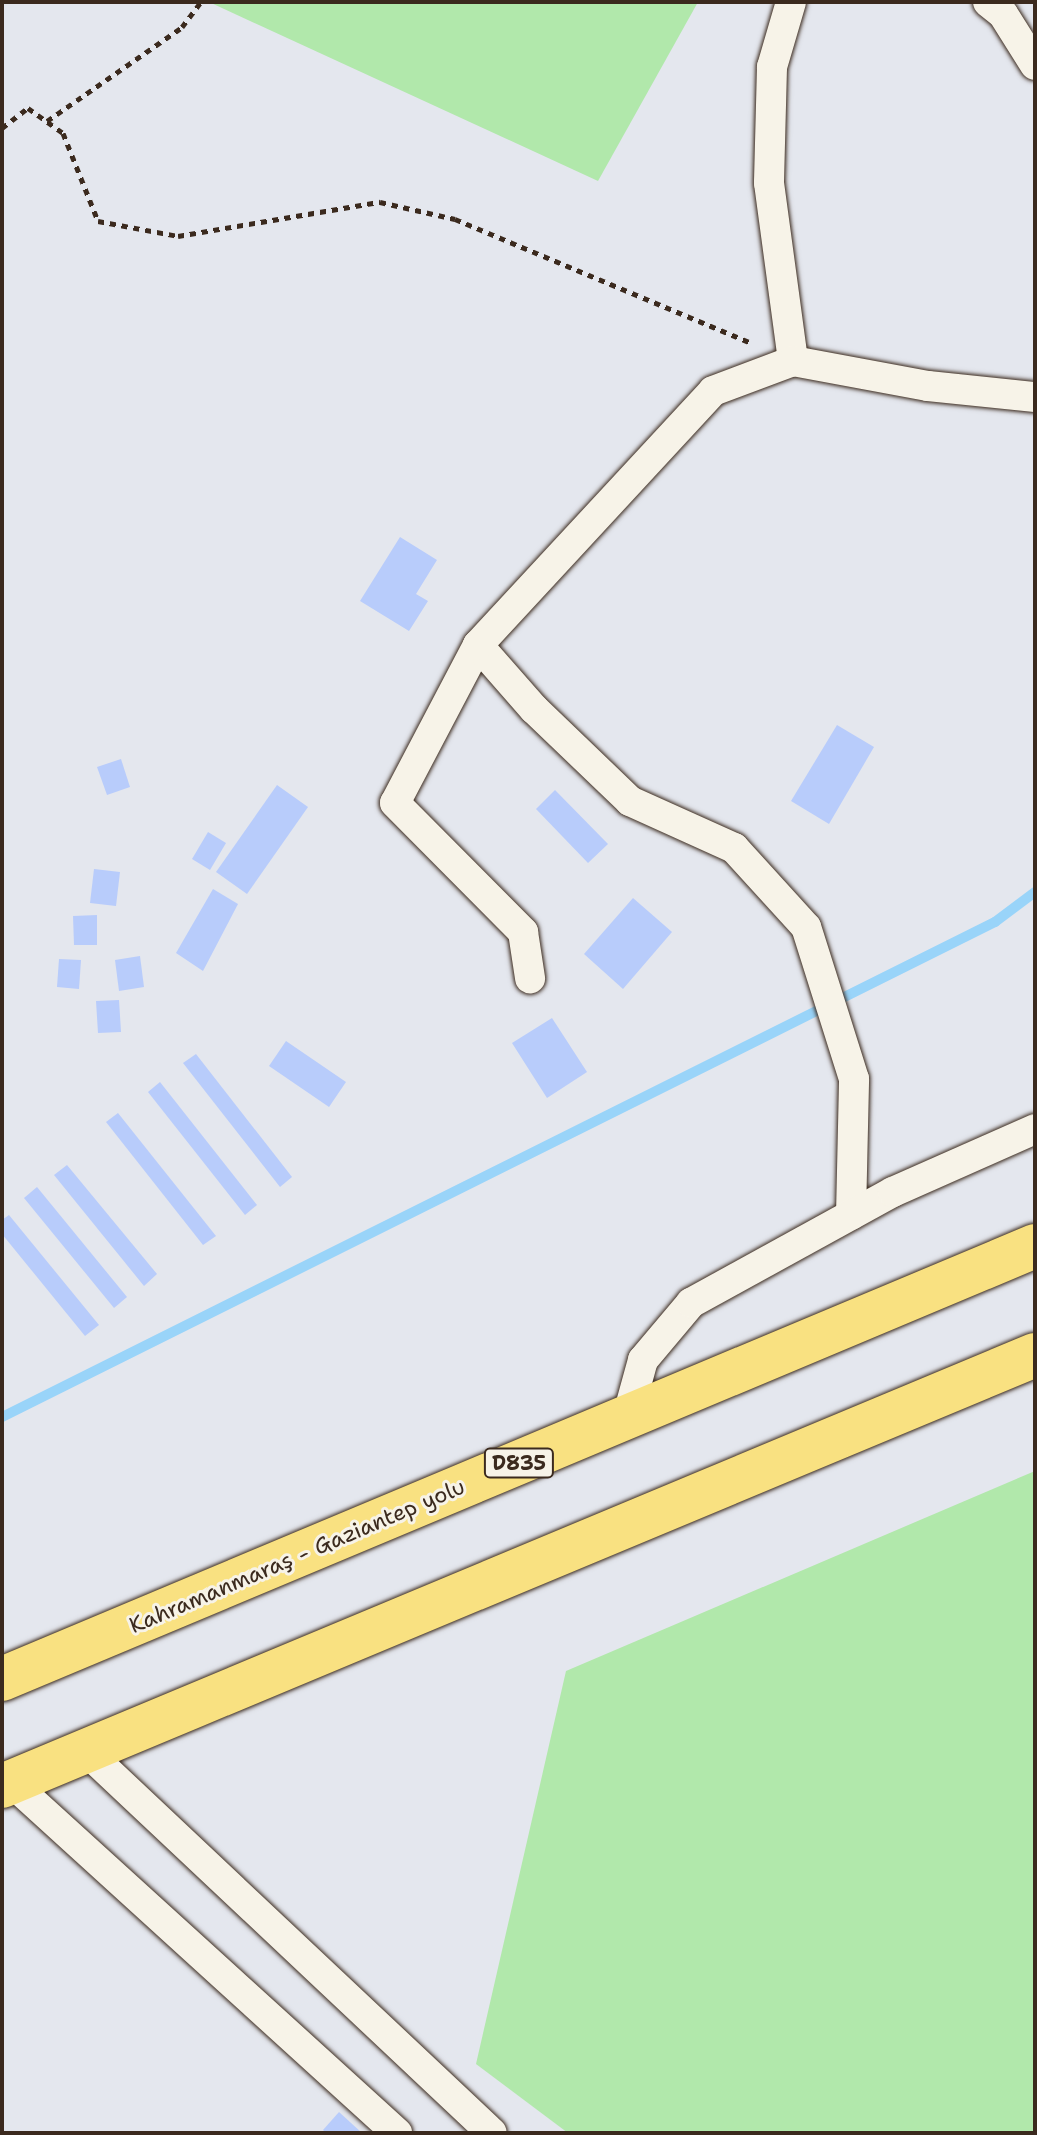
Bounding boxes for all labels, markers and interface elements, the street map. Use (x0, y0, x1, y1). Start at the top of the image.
road number: D835 (483, 1447, 555, 1479)
street label: Kahramanmaraş - Gaziantep yolu (125, 1473, 469, 1639)

